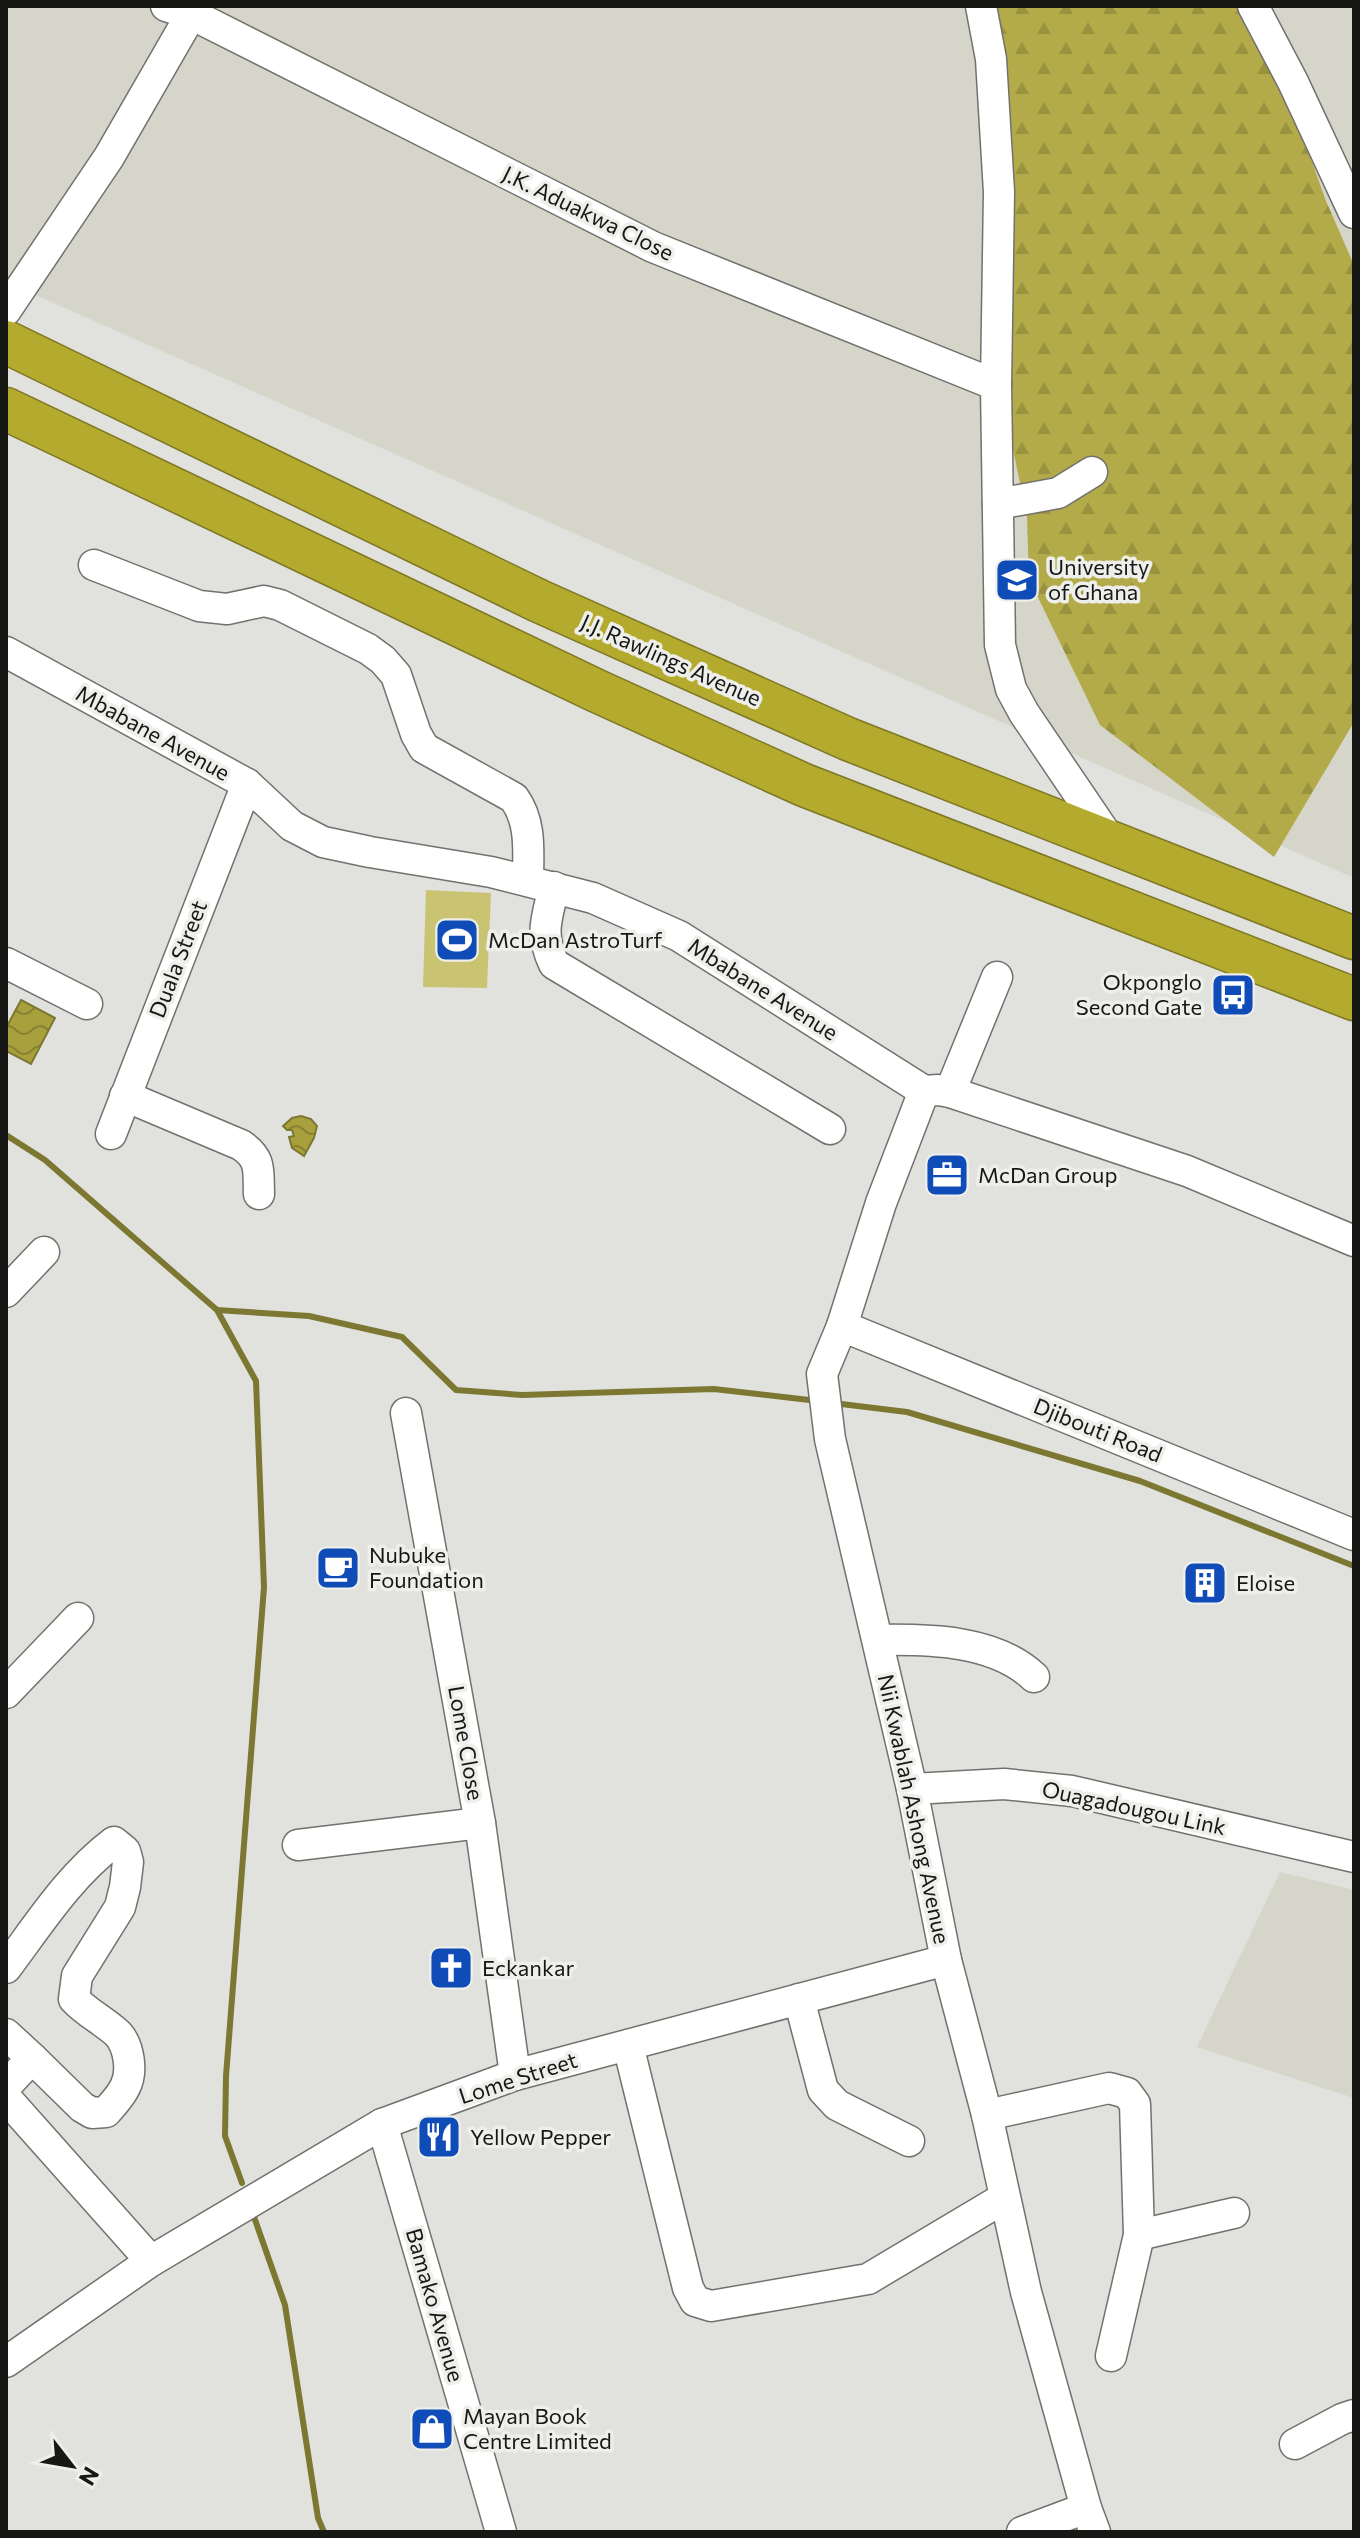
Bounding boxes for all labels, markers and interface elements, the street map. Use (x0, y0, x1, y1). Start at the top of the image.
street label: J.K. Aduakwa Close (498, 159, 678, 266)
place label: University of Ghana (1048, 553, 1149, 605)
school or university icon: University of Ghana (993, 556, 1041, 604)
street label: J.J. Rawlings Avenue (577, 608, 765, 711)
street label: Mbabane Avenue (72, 679, 235, 786)
street label: Duala Street (143, 896, 212, 1021)
sports icon: McDan AstroTurf (433, 916, 481, 964)
place label: McDan AstroTurf (488, 926, 662, 953)
street label: Mbabane Avenue (683, 932, 843, 1046)
place label: Okponglo Second Gate (1076, 968, 1202, 1020)
bus stop icon: Okponglo Second Gate (1209, 971, 1257, 1019)
office icon: McDan Group (923, 1151, 971, 1199)
place label: McDan Group (978, 1161, 1117, 1188)
street label: Djibouti Road (1030, 1392, 1166, 1468)
place label: Nubuke Foundation (369, 1541, 484, 1593)
cafe icon: Nubuke Foundation (314, 1544, 362, 1592)
building icon: Eloise (1181, 1559, 1229, 1607)
place label: Eloise (1236, 1569, 1295, 1596)
street label: Nii Kwablah Ashong Avenue (873, 1672, 956, 1946)
street label: Lome Close (443, 1683, 490, 1802)
street label: Ouagadougou Link (1040, 1775, 1229, 1840)
church icon: Eckankar (427, 1944, 475, 1992)
place label: Eckankar (482, 1954, 574, 1981)
street label: Lome Street (455, 2046, 580, 2109)
restaurant icon: Yellow Pepper (415, 2113, 463, 2161)
place label: Yellow Pepper (470, 2123, 611, 2150)
street label: Bamako Avenue (401, 2225, 470, 2385)
place label: Mayan Book Centre Limited (463, 2402, 612, 2454)
shop icon: Mayan Book Centre Limited (408, 2405, 456, 2453)
north arrow (32, 2426, 112, 2506)
text: N (74, 2463, 105, 2491)

